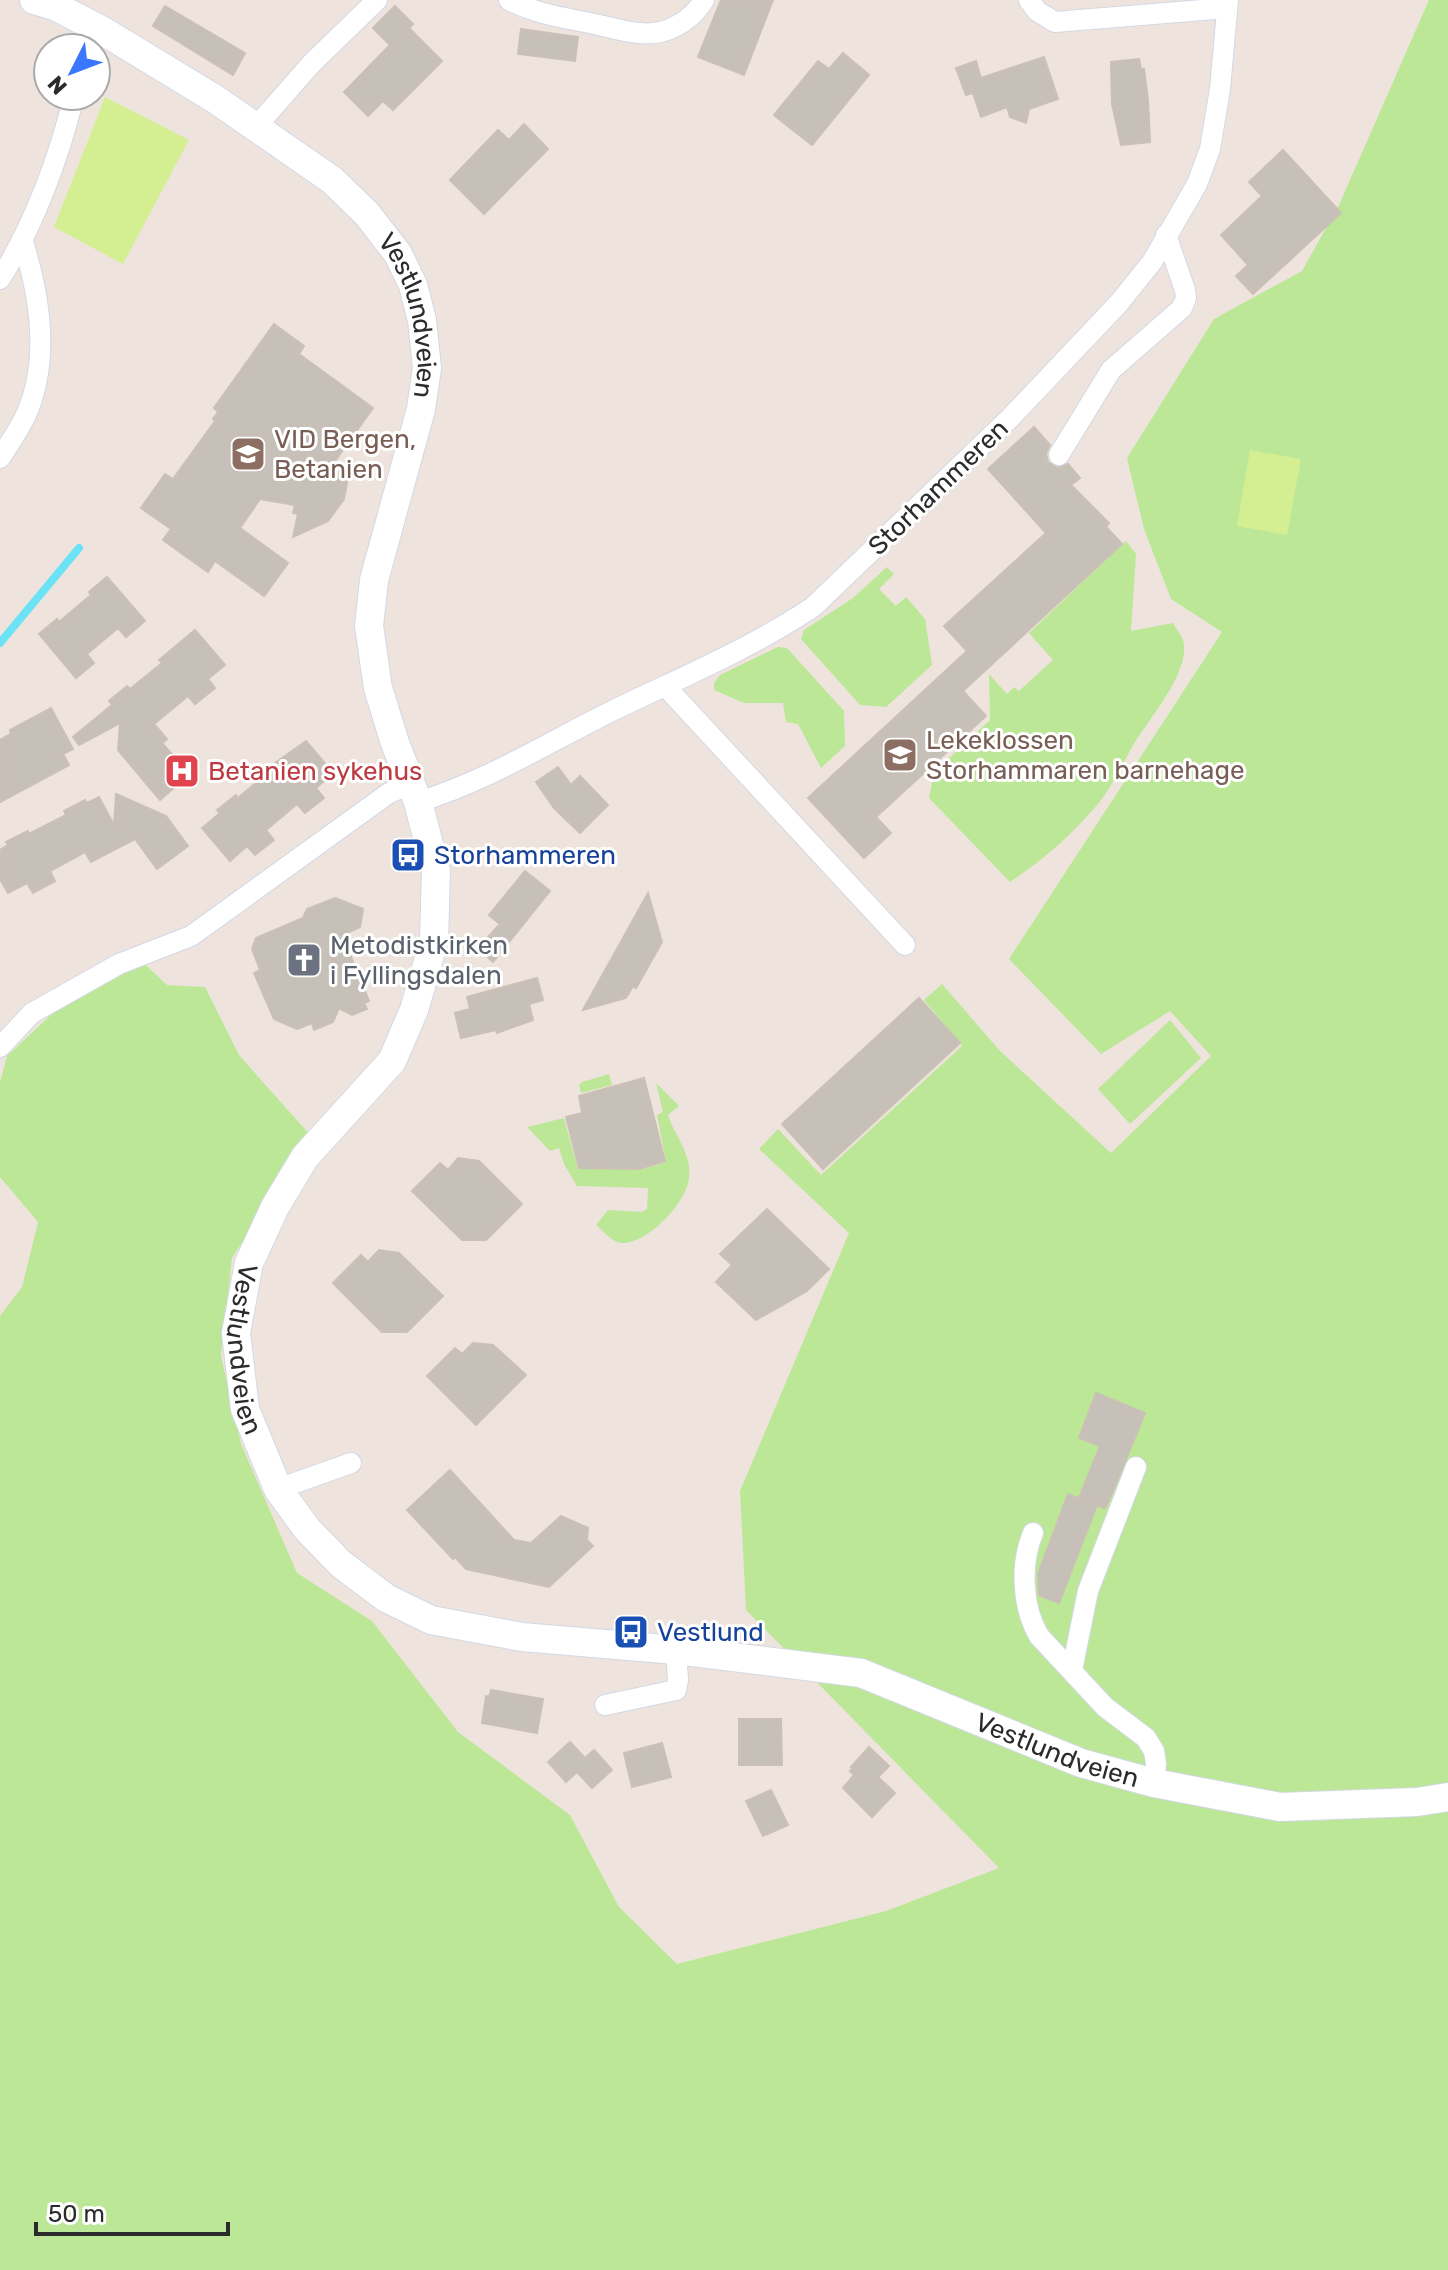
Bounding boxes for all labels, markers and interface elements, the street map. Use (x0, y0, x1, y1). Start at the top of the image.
north arrow (32, 32, 112, 112)
text: N (42, 70, 73, 100)
street label: Vestlundveien (371, 227, 442, 400)
street label: Storhammeren (862, 413, 1015, 562)
place label: VID Bergen, Betanien (274, 424, 416, 485)
school or university icon: VID Bergen, Betanien (229, 435, 267, 473)
place label: Lekeklossen Storhammaren barnehage (926, 725, 1245, 786)
school or university icon: Lekeklossen Storhammaren barnehage (881, 736, 919, 774)
hospital icon: Betanien sykehus (163, 752, 201, 790)
place label: Betanien sykehus (208, 756, 422, 787)
bus stop icon: Storhammeren (389, 836, 427, 874)
place label: Storhammeren (434, 840, 616, 871)
place label: Metodistkirken i Fyllingsdalen (330, 930, 508, 991)
church icon: Metodistkirken i Fyllingsdalen (285, 941, 323, 979)
street label: Vestlundveien (219, 1262, 269, 1439)
bus stop icon: Vestlund (612, 1613, 650, 1651)
place label: Vestlund (657, 1617, 764, 1648)
street label: Vestlundveien (971, 1706, 1142, 1794)
scale bar (36, 2186, 228, 2236)
text: 50 m (48, 2200, 105, 2228)

